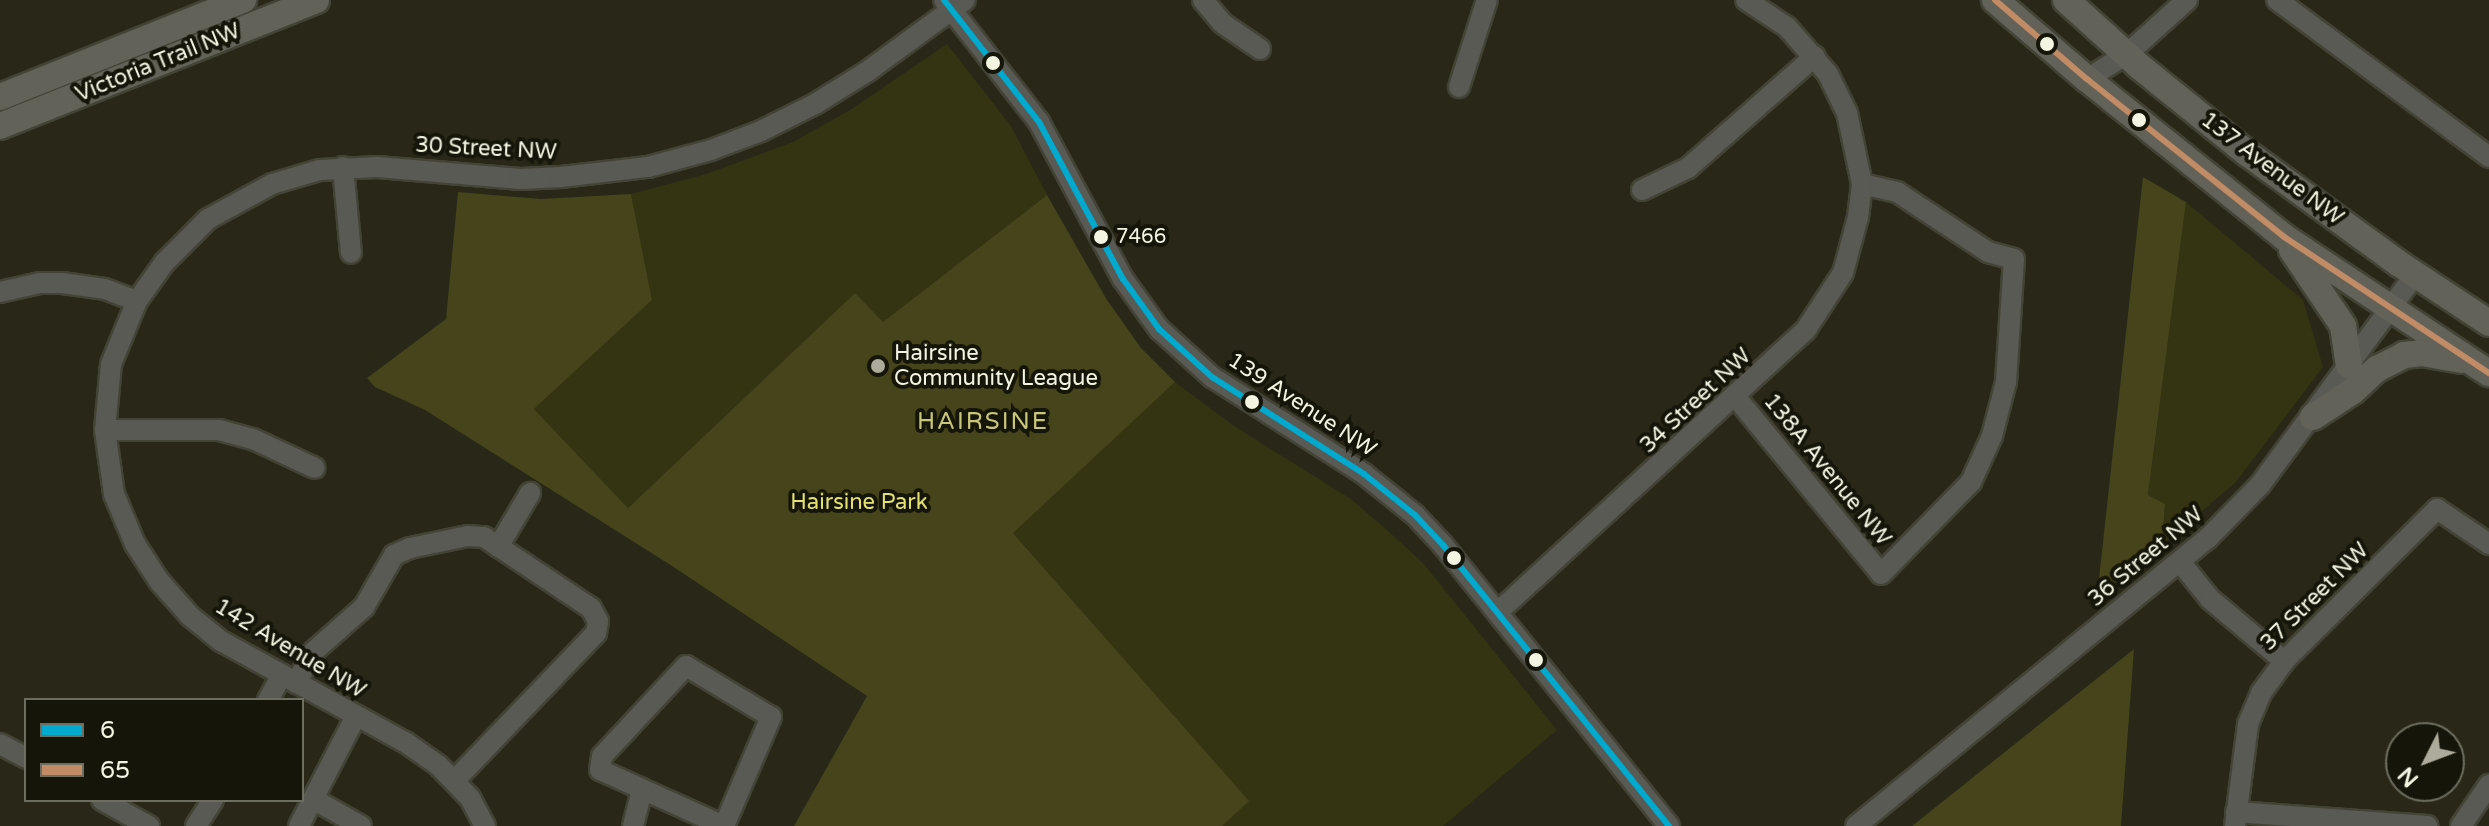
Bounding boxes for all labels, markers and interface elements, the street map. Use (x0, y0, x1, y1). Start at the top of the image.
street label: Victoria Trail NW (72, 18, 244, 108)
unlabelled marker (2039, 36, 2055, 52)
unlabelled marker (985, 55, 1001, 71)
street label: 137 Avenue NW (2196, 107, 2348, 231)
unlabelled marker (2131, 112, 2147, 128)
street label: 30 Street NW (414, 132, 558, 166)
place label: 7466 (1116, 225, 1166, 249)
marker: 7466 (1093, 229, 1109, 245)
place label: Hairsine Community League (894, 340, 1098, 392)
street label: 34 Street NW (1635, 343, 1757, 459)
street label: 139 Avenue NW (1223, 347, 1381, 463)
marker: Hairsine Community League (869, 357, 887, 375)
street label: 138A Avenue NW (1758, 389, 1896, 551)
unlabelled marker (1244, 394, 1260, 410)
district label: HAIRSINE (917, 408, 1049, 436)
park label: Hairsine Park (790, 490, 928, 516)
street label: 36 Street NW (2083, 501, 2209, 613)
street label: 37 Street NW (2256, 538, 2374, 656)
unlabelled marker (1446, 550, 1462, 566)
street label: 142 Avenue NW (210, 594, 370, 704)
unlabelled marker (1528, 652, 1544, 668)
legend (24, 698, 304, 802)
text: 6 (100, 716, 115, 745)
north arrow (2385, 722, 2465, 802)
text: 65 (100, 756, 130, 785)
text: N (2393, 761, 2424, 792)

